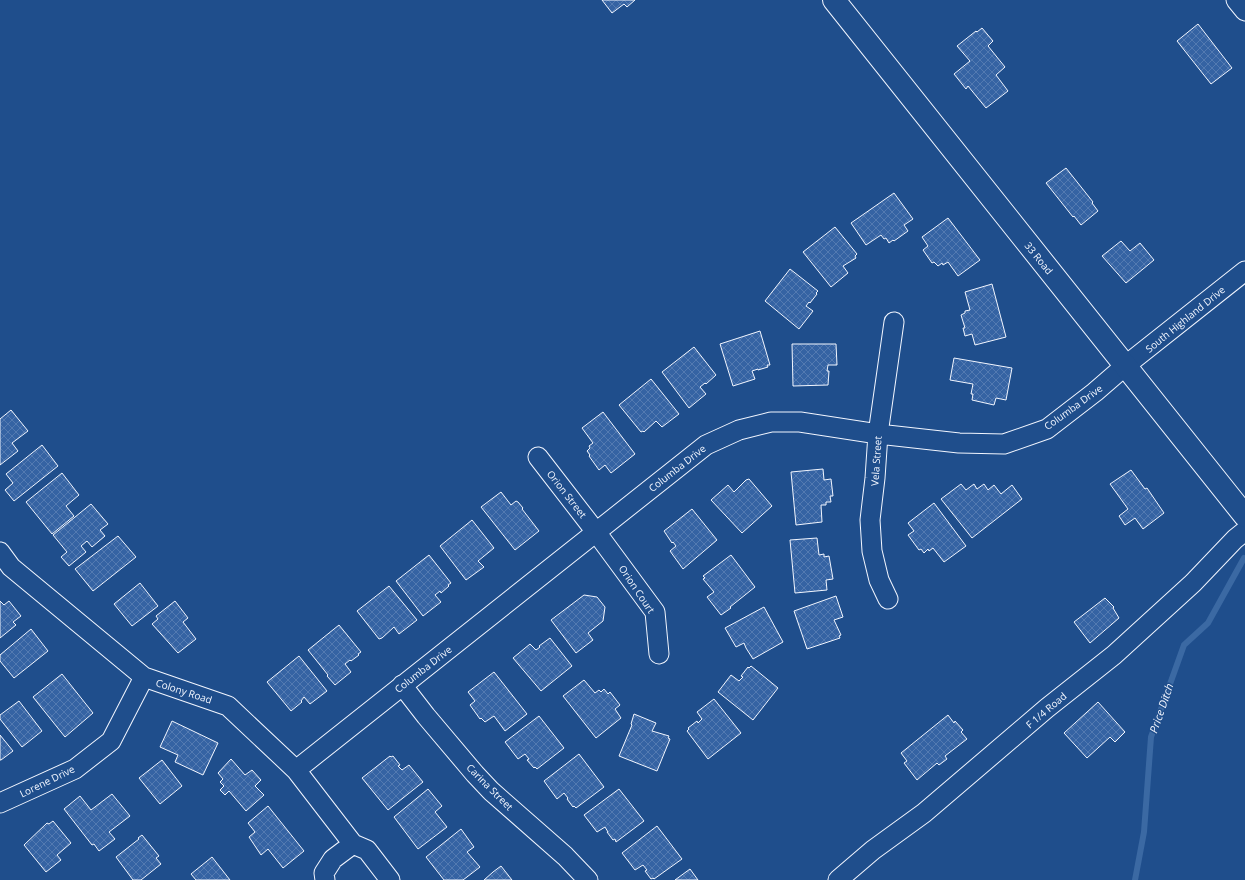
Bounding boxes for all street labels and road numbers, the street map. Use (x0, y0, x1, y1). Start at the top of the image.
street label: 33 Road (1022, 239, 1056, 277)
street label: South Highland Drive (1142, 282, 1228, 356)
street label: Columba Drive (1041, 381, 1105, 433)
street label: Vela Street (867, 435, 885, 487)
street label: Columba Drive (646, 441, 709, 495)
street label: Orion Street (544, 467, 590, 521)
street label: Orion Court (616, 562, 658, 616)
street label: Columba Drive (392, 642, 455, 696)
street label: Colony Road (154, 675, 214, 707)
street label: F 1/4 Road (1023, 689, 1069, 731)
street label: Lorene Drive (17, 761, 77, 800)
street label: Carina Street (464, 761, 517, 814)

